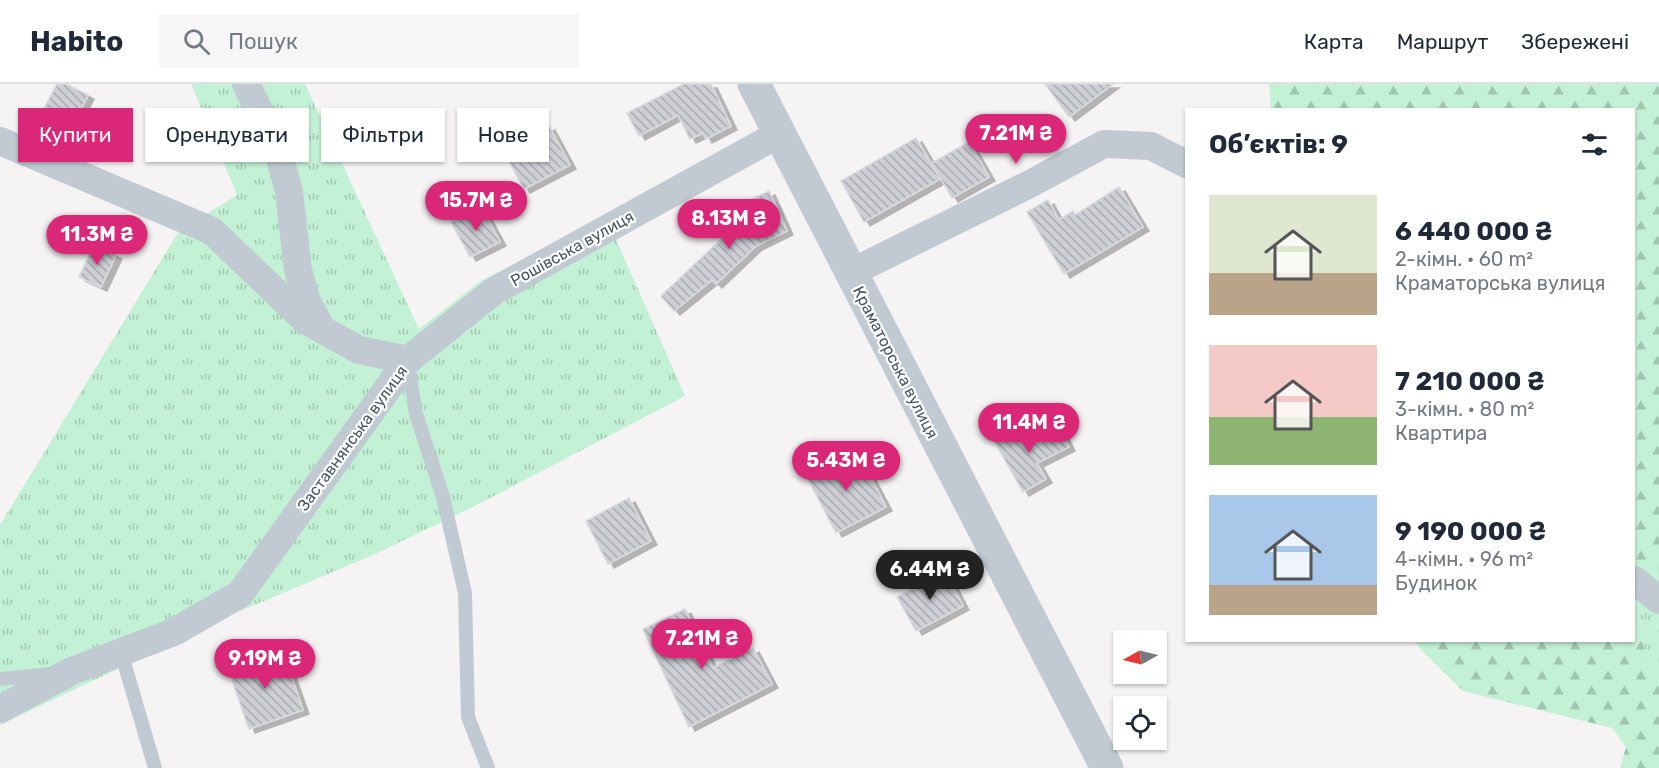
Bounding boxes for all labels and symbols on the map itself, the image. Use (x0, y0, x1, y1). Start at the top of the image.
pin: 7.21M ₴ (961, 114, 1071, 165)
pin: 15.7M ₴ (421, 181, 531, 232)
pin: 8.13M ₴ (674, 199, 784, 250)
street label: Рошівська вулиця (507, 207, 637, 290)
pin: 11.3M ₴ (42, 215, 152, 266)
street label: Краматорська вулиця (849, 283, 942, 442)
street label: Заставнянська вулиця (293, 362, 411, 515)
pin: 11.4M ₴ (974, 403, 1084, 454)
pin: 5.43M ₴ (791, 441, 901, 492)
pin: 6.44M ₴ (875, 550, 985, 601)
pin: 7.21M ₴ (647, 619, 757, 670)
north arrow (1113, 630, 1167, 684)
pin: 9.19M ₴ (210, 639, 320, 690)

